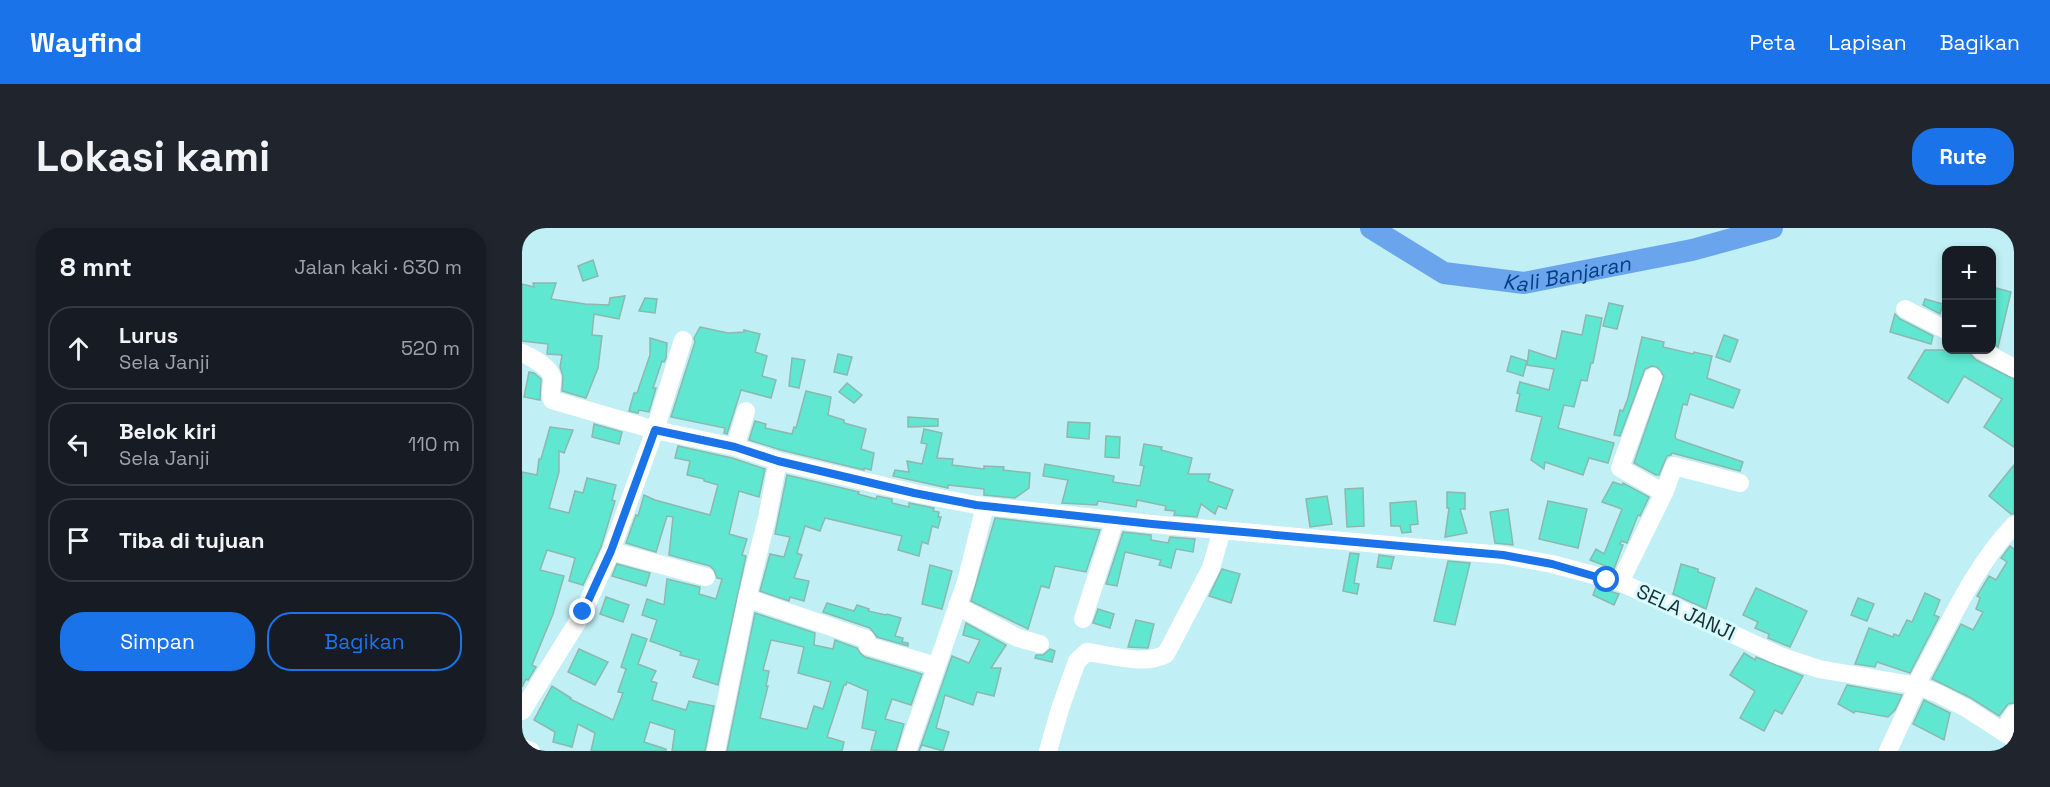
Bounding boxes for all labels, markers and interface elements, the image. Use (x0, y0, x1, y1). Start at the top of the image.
text: Wayfind (30, 24, 142, 60)
text: Peta (1750, 29, 1796, 56)
text: Lapisan (1829, 29, 1907, 56)
text: Bagikan (1940, 29, 2020, 56)
button: Rute (1912, 128, 2014, 185)
text: Lokasi kami (36, 130, 270, 183)
map controls (1942, 246, 1996, 354)
button: + (1942, 246, 1996, 300)
water label: Kali Banjaran (1501, 249, 1634, 297)
text: 8 mnt (60, 250, 132, 284)
text: Jalan kaki · 630 m (294, 254, 462, 280)
button: − (1942, 300, 1996, 354)
text: Lurus (119, 321, 178, 349)
icon: ahead (62, 332, 95, 365)
text: 520 m (401, 335, 460, 361)
text: Sela Janji (119, 349, 210, 375)
text: Belok kiri (119, 417, 216, 445)
icon: left (62, 428, 95, 461)
text: 110 m (408, 431, 460, 457)
text: Sela Janji (119, 445, 210, 471)
icon: arrive (62, 524, 95, 557)
text: Tiba di tujuan (119, 526, 265, 554)
route start (1593, 566, 1619, 592)
street label: SELA JANJI (1633, 578, 1739, 646)
route end (569, 598, 595, 624)
button: Simpan (60, 612, 255, 671)
button: Bagikan (267, 612, 462, 671)

